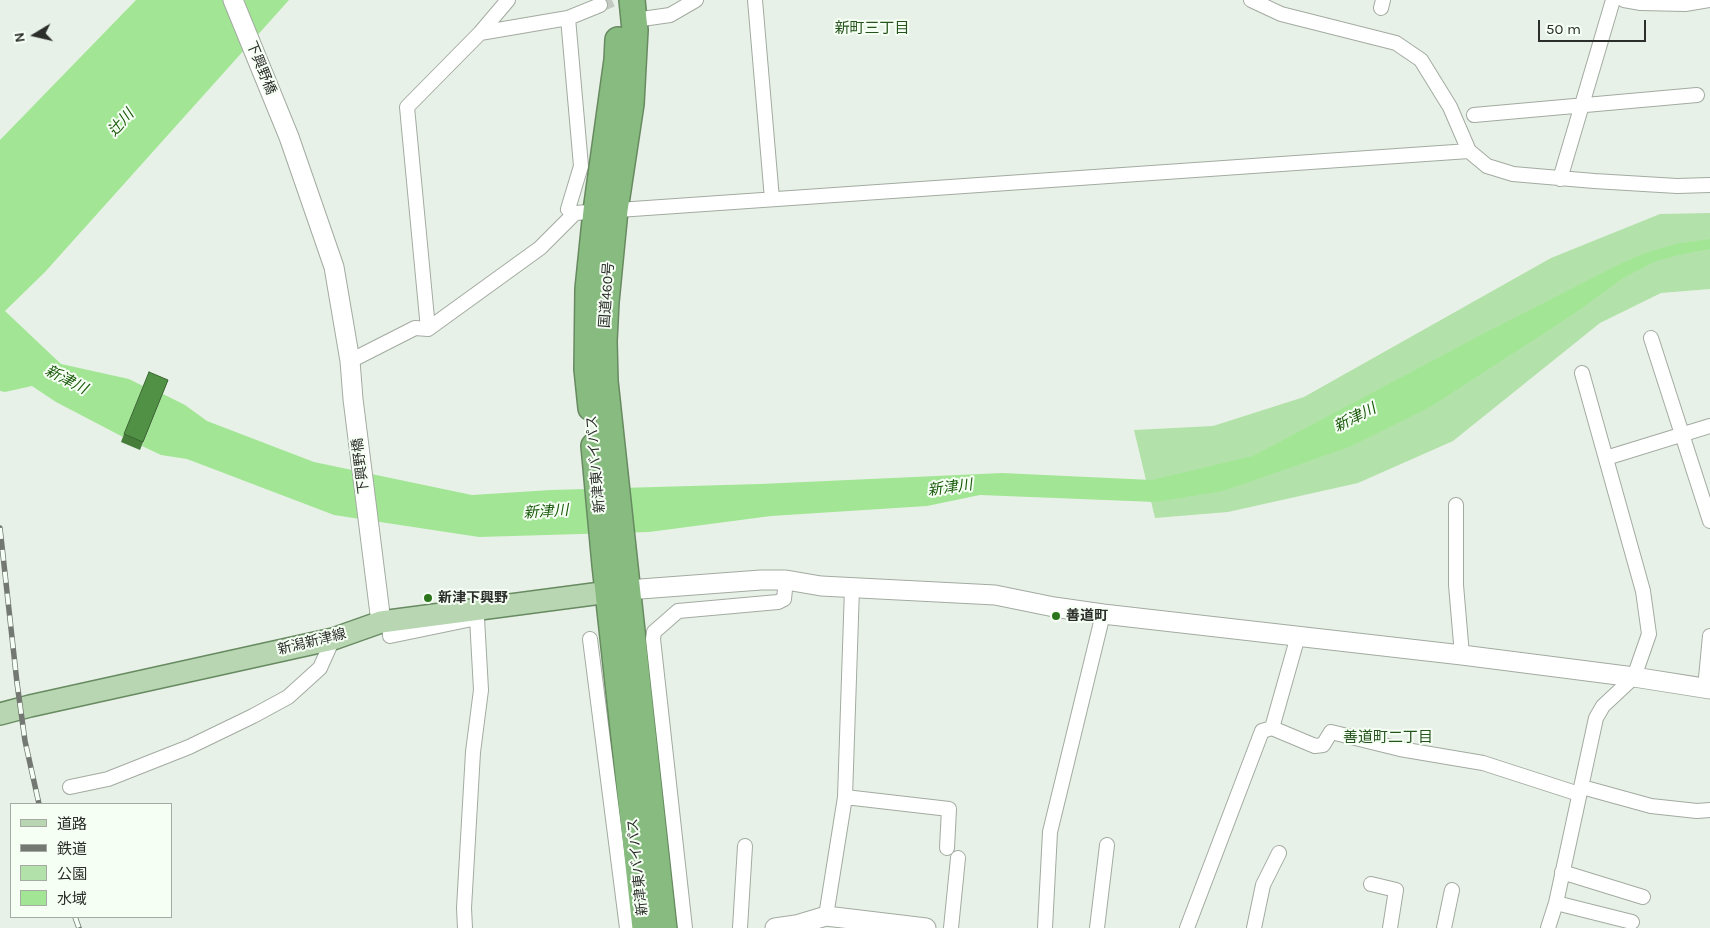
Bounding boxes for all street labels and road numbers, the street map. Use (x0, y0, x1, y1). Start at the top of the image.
street label: 下興野橋 (243, 39, 279, 97)
street label: 国道460号 (596, 261, 618, 329)
street label: 新津東バイパス (583, 414, 609, 514)
street label: 下興野橋 (349, 437, 373, 495)
street label: 新潟新津線 (276, 625, 348, 659)
street label: 新津東バイパス (625, 817, 651, 917)

